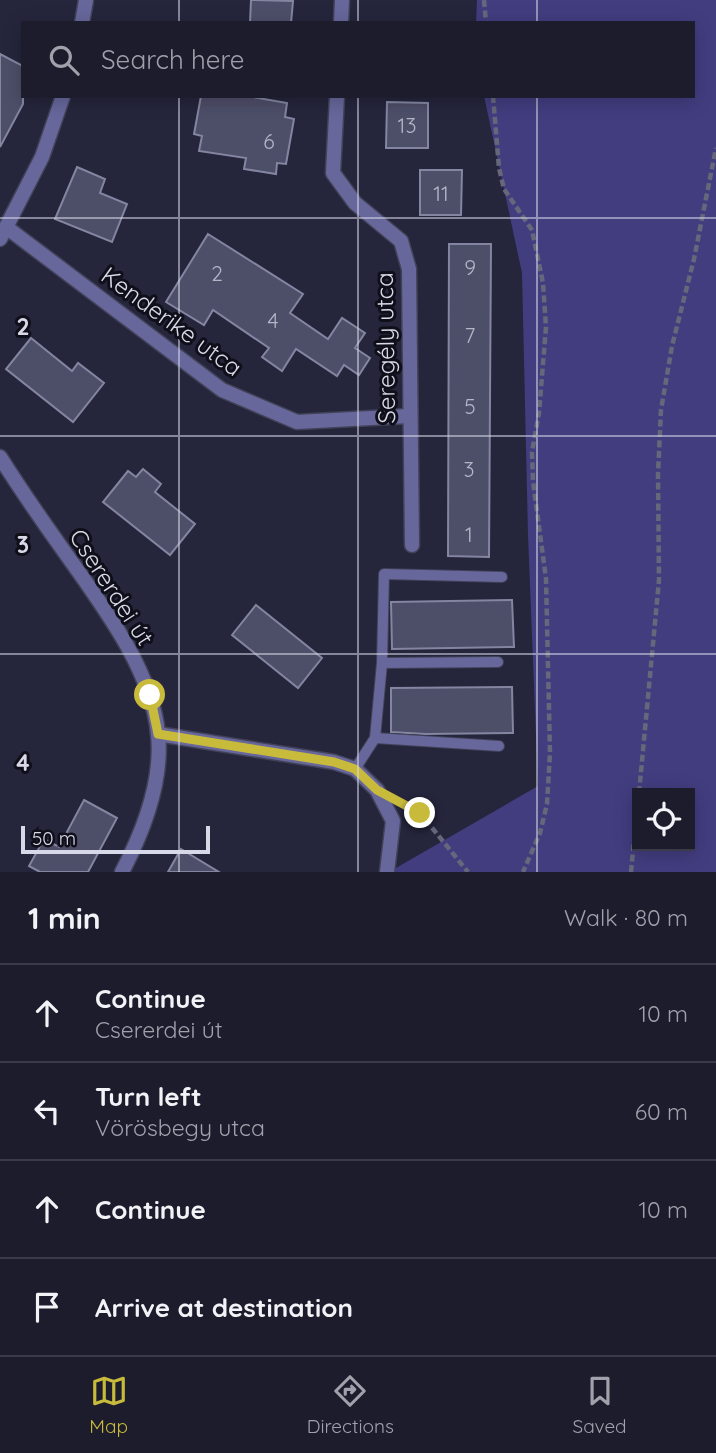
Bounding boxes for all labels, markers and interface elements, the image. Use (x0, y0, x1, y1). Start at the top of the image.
search box (21, 21, 695, 98)
icon: search (45, 41, 83, 79)
text: Search here (101, 43, 245, 76)
house number: 13 (398, 112, 416, 138)
house number: 6 (263, 128, 275, 154)
house number: 11 (433, 180, 449, 206)
house number: 9 (464, 254, 476, 280)
street label: Kenderike utca (96, 260, 248, 382)
house number: 2 (211, 260, 223, 286)
street label: Seregély utca (369, 272, 401, 424)
house number: 4 (267, 307, 279, 333)
text: 2 (16, 312, 30, 341)
house number: 7 (465, 322, 476, 348)
house number: 5 (464, 393, 476, 419)
house number: 3 (463, 456, 475, 482)
house number: 1 (465, 521, 473, 547)
street label: Csererdei út (63, 523, 161, 651)
text: 3 (17, 530, 29, 559)
route start (134, 679, 165, 710)
text: 4 (16, 748, 30, 777)
map controls (632, 788, 695, 851)
button: locate (632, 788, 695, 851)
route end (404, 797, 435, 828)
scale bar (21, 823, 210, 855)
text: 50 m (32, 826, 76, 850)
text: 1 min (28, 899, 101, 937)
text: Walk · 80 m (564, 903, 688, 932)
text: Continue (95, 982, 206, 1015)
icon: ahead (28, 994, 66, 1032)
text: 10 m (639, 999, 688, 1028)
text: Csererdei út (95, 1015, 223, 1044)
text: Turn left (95, 1080, 202, 1113)
icon: left (28, 1092, 66, 1130)
text: 60 m (635, 1097, 688, 1126)
text: Vörösbegy utca (95, 1113, 265, 1142)
icon: ahead (28, 1190, 66, 1228)
text: Continue (95, 1193, 206, 1226)
text: 10 m (639, 1195, 688, 1224)
icon: arrive (28, 1288, 66, 1326)
text: Arrive at destination (95, 1291, 353, 1324)
tab: Map (89, 1372, 128, 1438)
tab: Directions (307, 1372, 394, 1438)
tab: Saved (572, 1372, 627, 1438)

